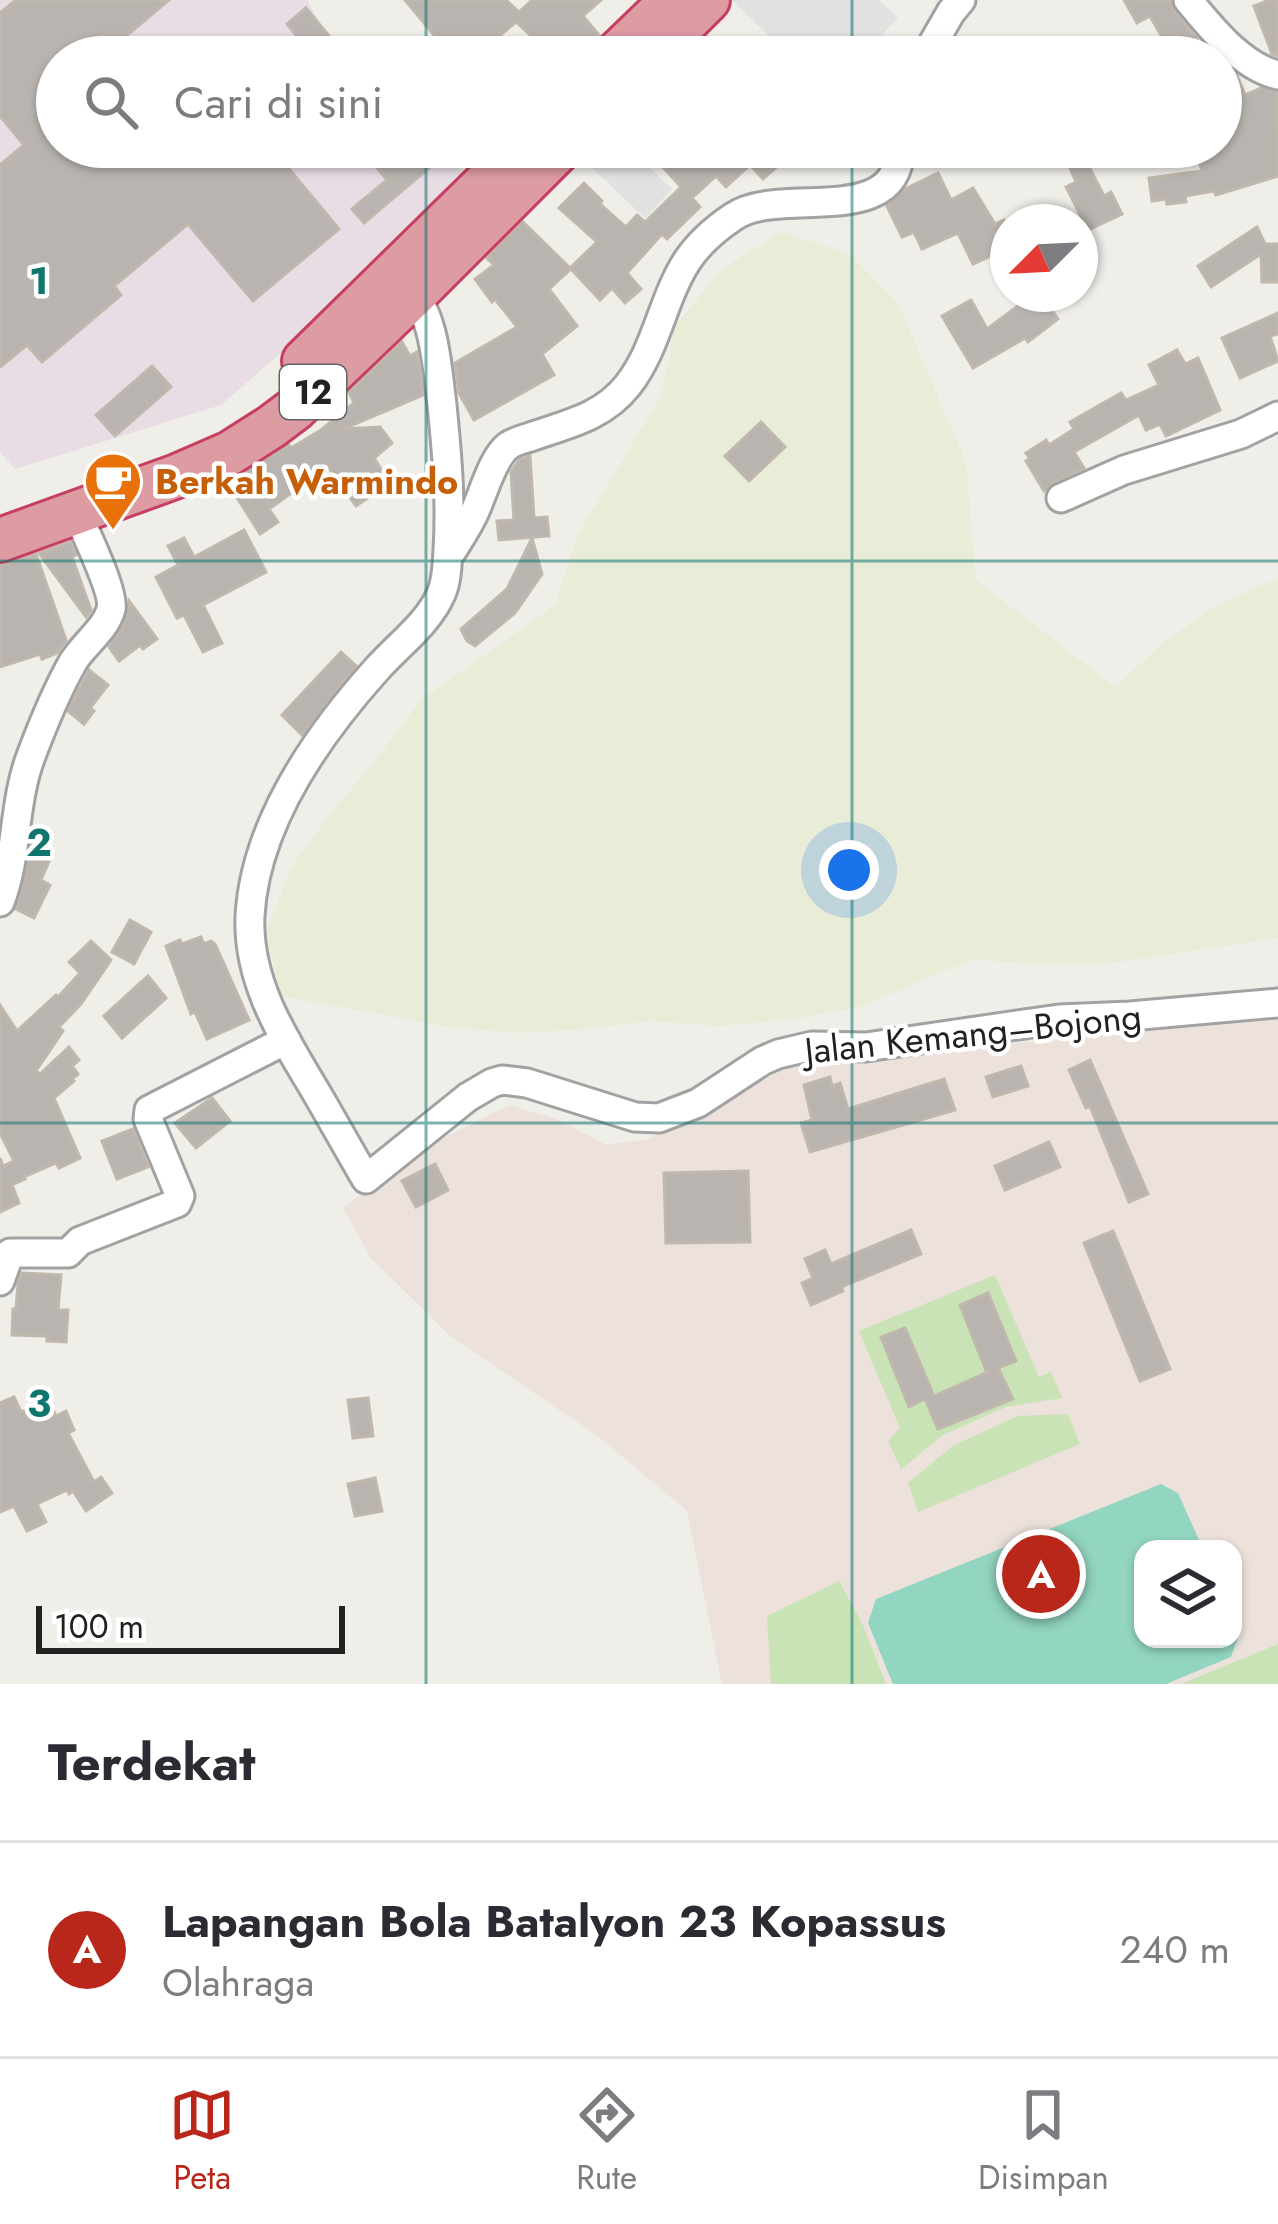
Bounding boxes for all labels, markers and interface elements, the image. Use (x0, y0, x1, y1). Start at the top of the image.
search box (36, 36, 1242, 168)
icon: search (78, 69, 144, 135)
text: Cari di sini (174, 70, 383, 135)
north arrow (990, 204, 1098, 312)
text: 1 (29, 252, 49, 309)
road number: 12 (280, 365, 346, 419)
cafe icon: Berkah Warmindo (82, 450, 144, 532)
place label: Berkah Warmindo (155, 455, 458, 507)
text: 2 (26, 814, 52, 871)
your location (819, 840, 879, 900)
street label: Jalan Kemang–Bojong (798, 989, 1144, 1077)
text: 3 (27, 1375, 51, 1432)
pin: A (1002, 1529, 1080, 1619)
map controls (1134, 1540, 1242, 1648)
button: layers (1134, 1540, 1242, 1648)
scale bar (36, 1600, 345, 1653)
text: 100 m (54, 1603, 144, 1650)
text: Terdekat (48, 1725, 256, 1799)
text: Lapangan Bola Batalyon 23 Kopassus (162, 1889, 946, 1954)
text: A (73, 1921, 101, 1978)
text: 240 m (1120, 1921, 1230, 1978)
text: Olahraga (162, 1954, 314, 2011)
tab: Peta (169, 2082, 235, 2201)
tab: Rute (574, 2082, 640, 2201)
tab: Disimpan (978, 2082, 1109, 2201)

